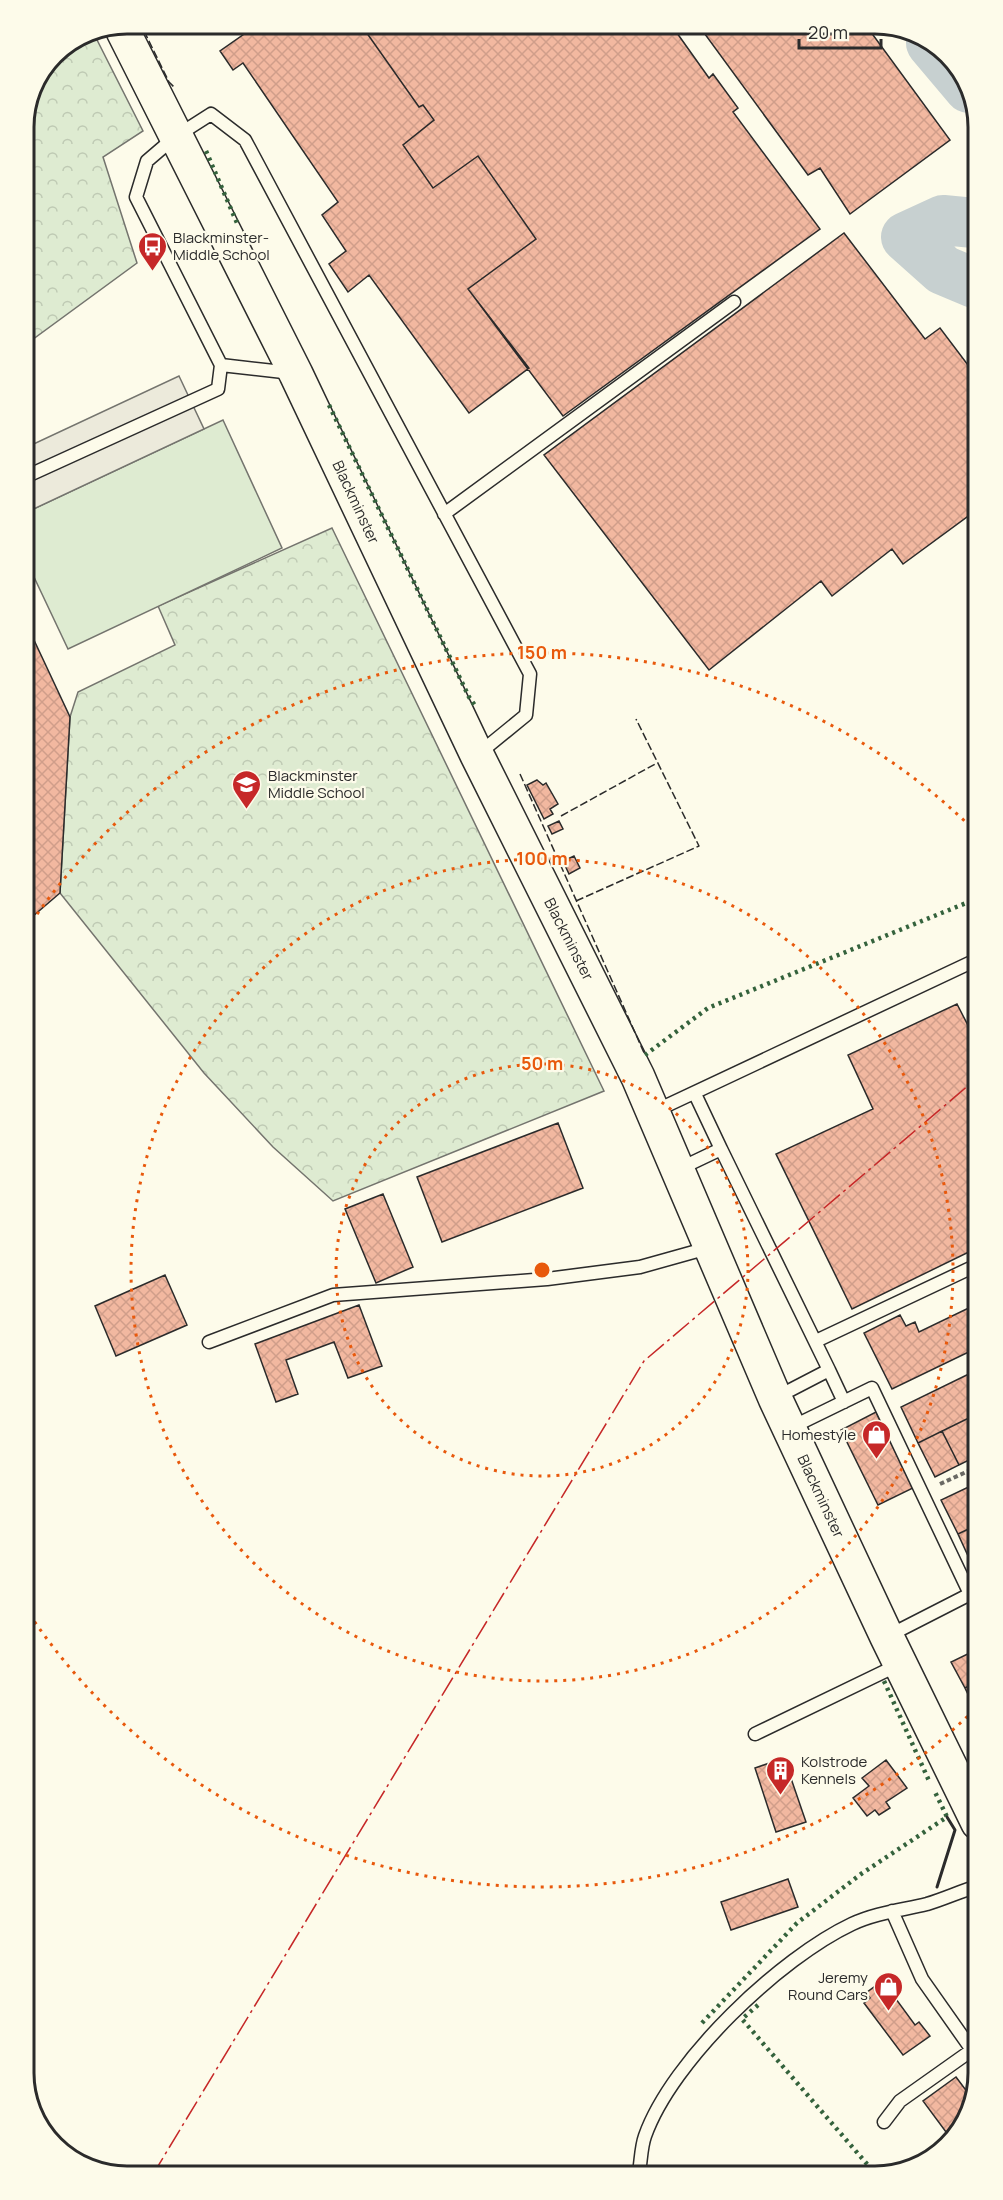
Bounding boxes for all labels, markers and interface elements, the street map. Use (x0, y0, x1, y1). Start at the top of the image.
scale bar (799, 12, 882, 50)
text: 20 m (808, 20, 848, 44)
place label: Blackminster- Middle School (173, 227, 270, 265)
bus stop icon: Blackminster- Middle School (136, 230, 168, 272)
street label: Blackminster (328, 457, 385, 548)
text: 150 m (517, 640, 567, 664)
place label: Blackminster Middle School (268, 765, 365, 803)
school or university icon: Blackminster Middle School (231, 768, 263, 810)
text: 100 m (516, 846, 568, 870)
street label: Blackminster (539, 894, 599, 984)
text: 50 m (521, 1051, 563, 1075)
centre of rings (532, 1260, 552, 1280)
shop icon: Homestyle (861, 1418, 893, 1460)
place label: Homestyle (782, 1424, 856, 1445)
street label: Blackminster (793, 1451, 850, 1542)
place label: Kolstrode Kennels (801, 1751, 868, 1789)
building icon: Kolstrode Kennels (764, 1754, 796, 1796)
place label: Jeremy Round Cars (788, 1967, 868, 2005)
shop icon: Jeremy Round Cars (873, 1970, 905, 2012)

